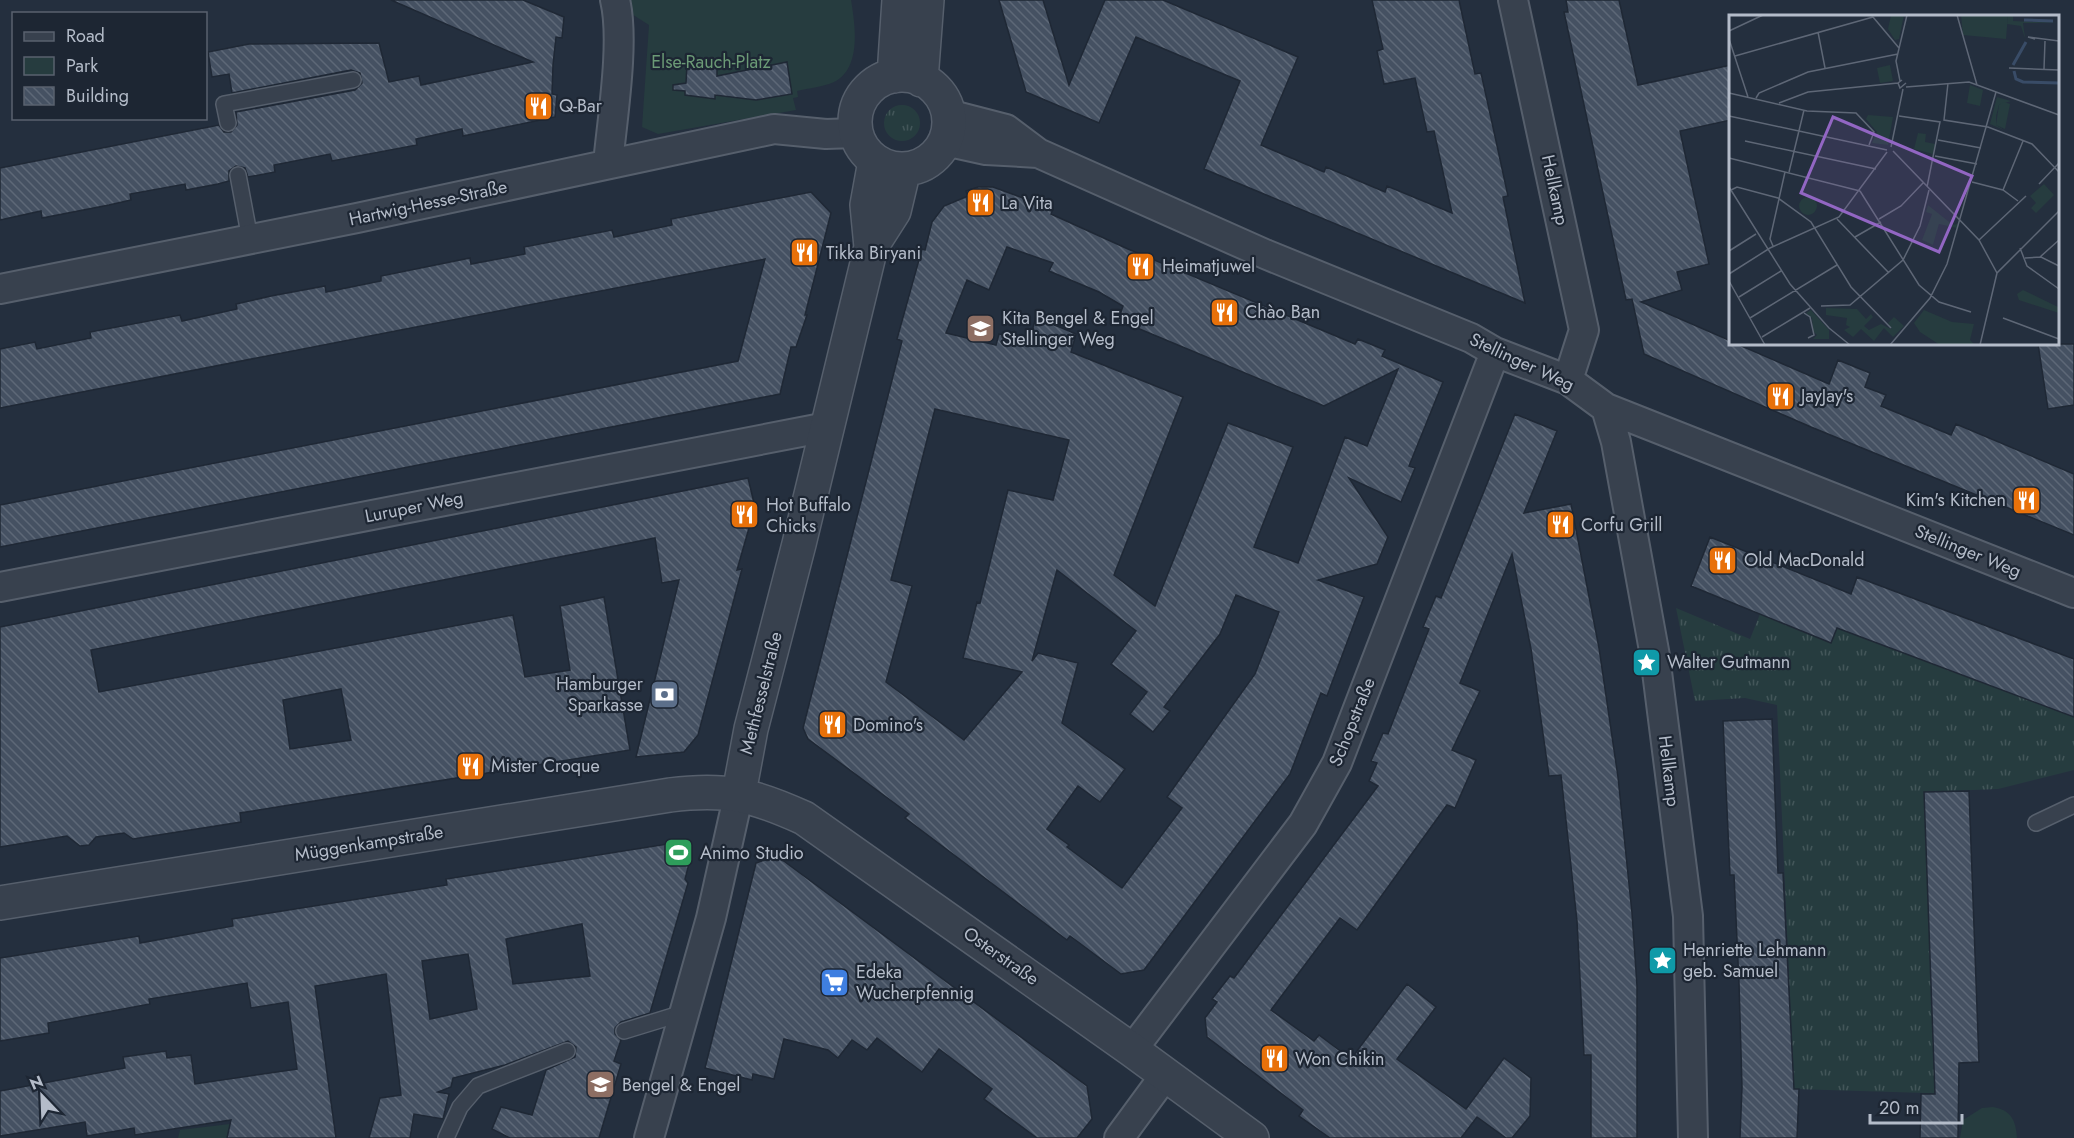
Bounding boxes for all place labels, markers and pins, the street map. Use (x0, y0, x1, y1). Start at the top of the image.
restaurant icon: Q-Bar (522, 90, 554, 122)
place label: Q-Bar (559, 93, 603, 119)
restaurant icon: La Vita (964, 187, 996, 219)
place label: La Vita (1001, 190, 1053, 216)
restaurant icon: Tikka Biryani (789, 237, 821, 269)
place label: Tikka Biryani (826, 240, 921, 266)
restaurant icon: Heimatjuwel (1125, 250, 1157, 282)
place label: Heimatjuwel (1162, 253, 1255, 279)
restaurant icon: Chào Bạn (1208, 296, 1240, 328)
place label: Chào Bạn (1245, 299, 1320, 325)
place label: Kita Bengel & Engel Stellinger Weg (1002, 305, 1154, 352)
school or university icon: Kita Bengel & Engel Stellinger Weg (965, 312, 997, 344)
restaurant icon: JayJay's (1764, 380, 1796, 412)
place label: JayJay's (1799, 383, 1853, 409)
restaurant icon: Kim's Kitchen (2011, 484, 2043, 516)
place label: Kim's Kitchen (1906, 487, 2006, 513)
place label: Hot Buffalo Chicks (766, 492, 851, 539)
restaurant icon: Hot Buffalo Chicks (729, 499, 761, 531)
restaurant icon: Corfu Grill (1544, 509, 1576, 541)
place label: Corfu Grill (1581, 512, 1662, 538)
restaurant icon: Old MacDonald (1707, 544, 1739, 576)
place label: Old MacDonald (1744, 547, 1864, 573)
place icon: Walter Gutmann (1630, 646, 1662, 678)
place label: Walter Gutmann (1667, 649, 1790, 675)
place label: Hamburger Sparkasse (556, 671, 644, 718)
bank icon: Hamburger Sparkasse (648, 678, 680, 710)
restaurant icon: Domino's (816, 709, 848, 741)
place label: Domino's (853, 712, 923, 738)
restaurant icon: Mister Croque (454, 750, 486, 782)
place label: Mister Croque (491, 753, 600, 779)
sports icon: Animo Studio (663, 837, 695, 869)
place label: Animo Studio (700, 840, 804, 866)
place label: Henriette Lehmann geb. Samuel (1683, 937, 1826, 984)
place icon: Henriette Lehmann geb. Samuel (1646, 944, 1678, 976)
place label: Edeka Wucherpfennig (856, 959, 974, 1006)
supermarket icon: Edeka Wucherpfennig (819, 966, 851, 998)
restaurant icon: Won Chikin (1258, 1043, 1290, 1075)
place label: Won Chikin (1295, 1046, 1385, 1072)
school or university icon: Bengel & Engel (585, 1069, 617, 1101)
place label: Bengel & Engel (622, 1072, 740, 1098)

